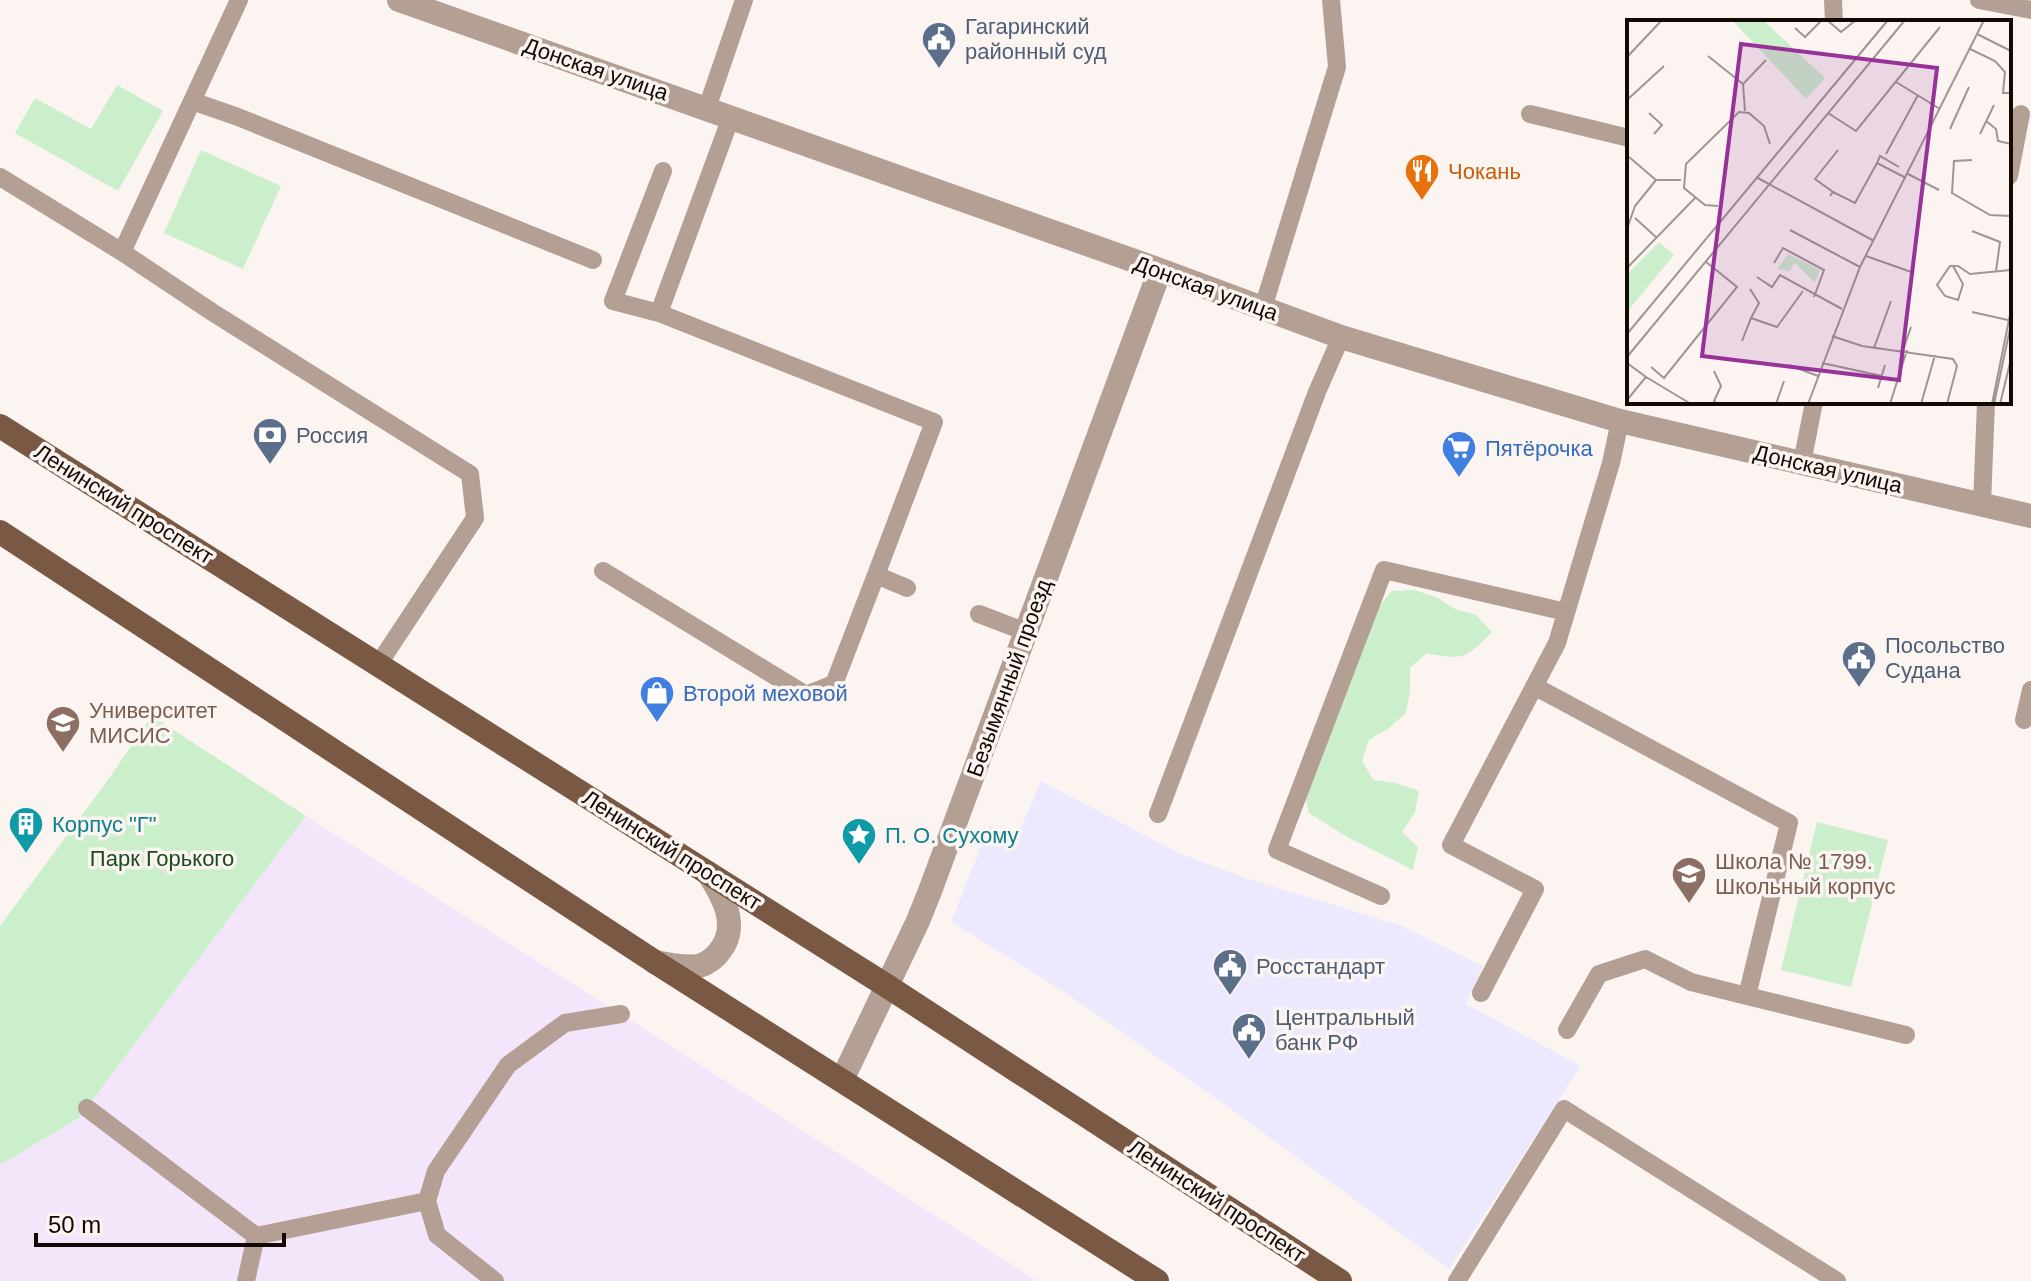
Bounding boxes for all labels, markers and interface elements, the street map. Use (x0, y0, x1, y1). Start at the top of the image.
place label: Гагаринский районный суд (965, 14, 1107, 64)
public building icon: Гагаринский районный суд (920, 20, 958, 70)
inset map (1627, 20, 2011, 404)
street label: Донская улица (520, 33, 672, 106)
restaurant icon: Чокань (1403, 152, 1441, 202)
place label: Чокань (1448, 159, 1521, 184)
street label: Донская улица (1131, 250, 1282, 326)
bank icon: Россия (251, 416, 289, 466)
place label: Россия (296, 423, 368, 448)
supermarket icon: Пятёрочка (1440, 429, 1478, 479)
place label: Пятёрочка (1485, 436, 1594, 461)
street label: Ленинский проспект (30, 439, 218, 569)
street label: Донская улица (1751, 440, 1905, 498)
street label: Безымянный проезд (962, 576, 1056, 780)
place label: Посольство Судана (1885, 633, 2005, 683)
public building icon: Посольство Судана (1840, 639, 1878, 689)
shop icon: Второй меховой (638, 674, 676, 724)
place label: Второй меховой (683, 681, 848, 706)
place label: Университет МИСИС (89, 698, 217, 748)
school or university icon: Университет МИСИС (44, 704, 82, 754)
street label: Ленинский проспект (578, 785, 766, 915)
building icon: Корпус "Г" (7, 805, 45, 855)
place label: Корпус "Г" (52, 812, 157, 837)
place icon: П. О. Сухому (840, 816, 878, 866)
place label: П. О. Сухому (885, 823, 1019, 848)
park label: Парк Горького (90, 846, 234, 871)
place label: Школа № 1799. Школьный корпус (1715, 849, 1895, 899)
school or university icon: Школа № 1799. Школьный корпус (1670, 855, 1708, 905)
public building icon: Росстандарт (1211, 947, 1249, 997)
place label: Росстандарт (1256, 954, 1385, 979)
place label: Центральный банк РФ (1275, 1005, 1415, 1055)
public building icon: Центральный банк РФ (1230, 1011, 1268, 1061)
street label: Ленинский проспект (1124, 1134, 1310, 1268)
scale bar (36, 1197, 284, 1247)
text: 50 m (48, 1211, 101, 1238)

